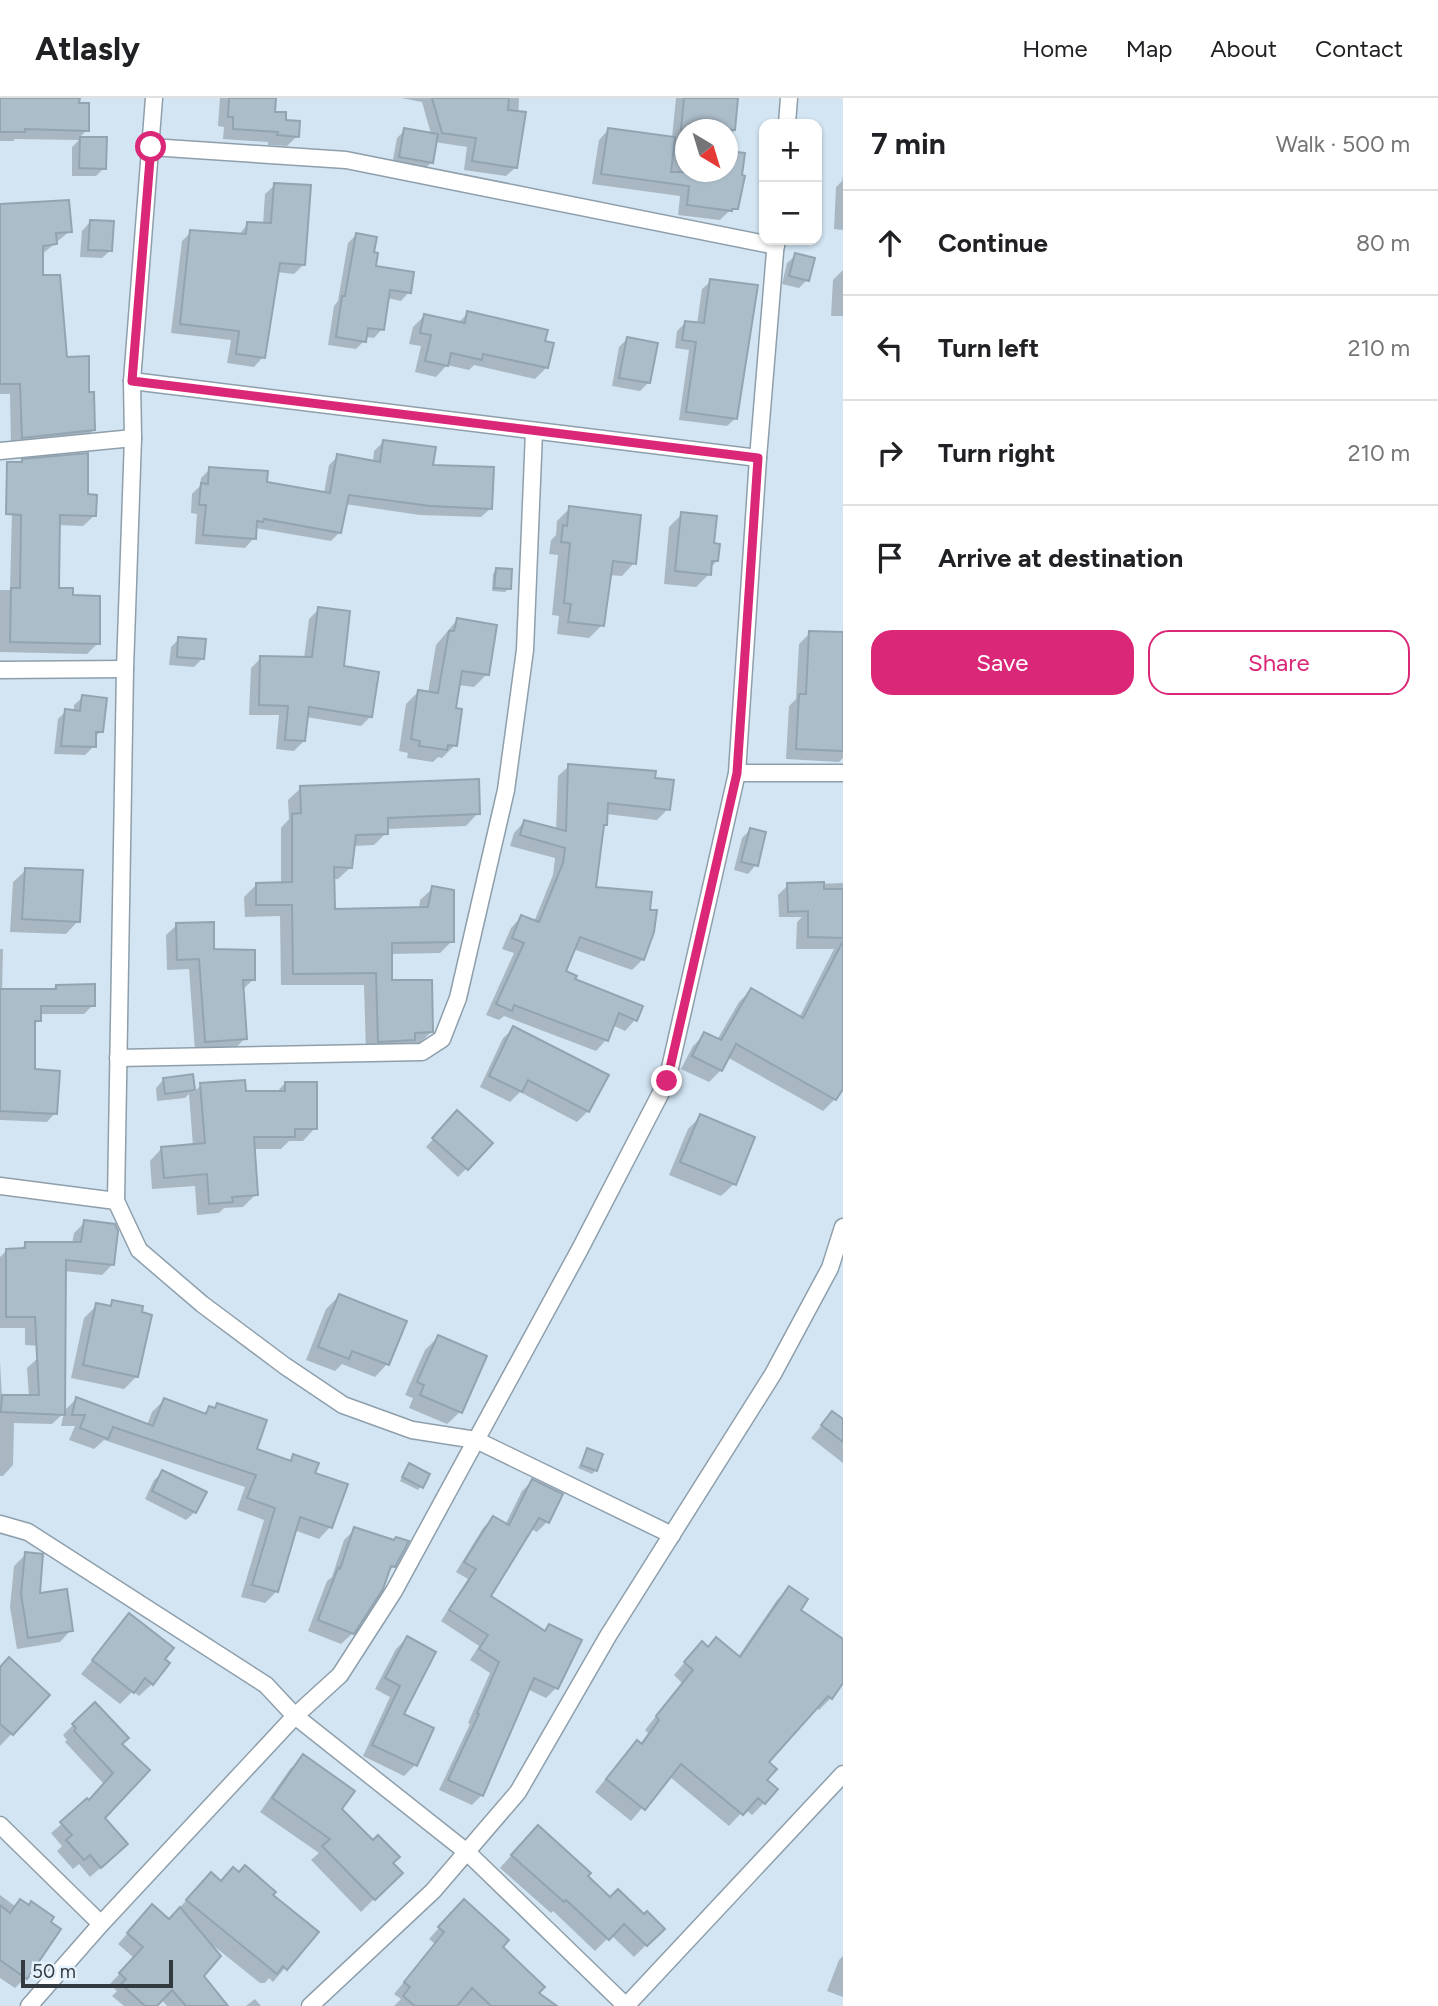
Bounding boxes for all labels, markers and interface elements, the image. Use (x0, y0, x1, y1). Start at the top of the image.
text: Atlasly (35, 29, 140, 68)
text: Home (1022, 34, 1088, 63)
text: Map (1126, 34, 1172, 63)
text: About (1210, 34, 1277, 63)
text: Contact (1315, 34, 1403, 63)
north arrow (675, 119, 738, 182)
map controls (759, 119, 822, 245)
button: + (759, 119, 822, 182)
text: 7 min (871, 125, 946, 162)
text: Walk · 500 m (1276, 130, 1410, 158)
route start (135, 131, 166, 162)
button: − (759, 182, 822, 245)
icon: ahead (871, 224, 909, 262)
text: Continue (938, 227, 1048, 259)
text: 80 m (1356, 229, 1410, 257)
icon: left (871, 329, 909, 367)
text: Turn left (938, 332, 1039, 364)
text: 210 m (1348, 334, 1410, 362)
icon: right (871, 434, 909, 472)
text: Turn right (938, 437, 1055, 469)
text: 210 m (1348, 439, 1410, 467)
icon: arrive (871, 539, 909, 577)
text: Arrive at destination (938, 542, 1183, 574)
button: Save (871, 630, 1134, 695)
button: Share (1148, 630, 1410, 695)
route end (651, 1065, 682, 1096)
scale bar (21, 1957, 173, 1989)
text: 50 m (32, 1960, 76, 1983)

